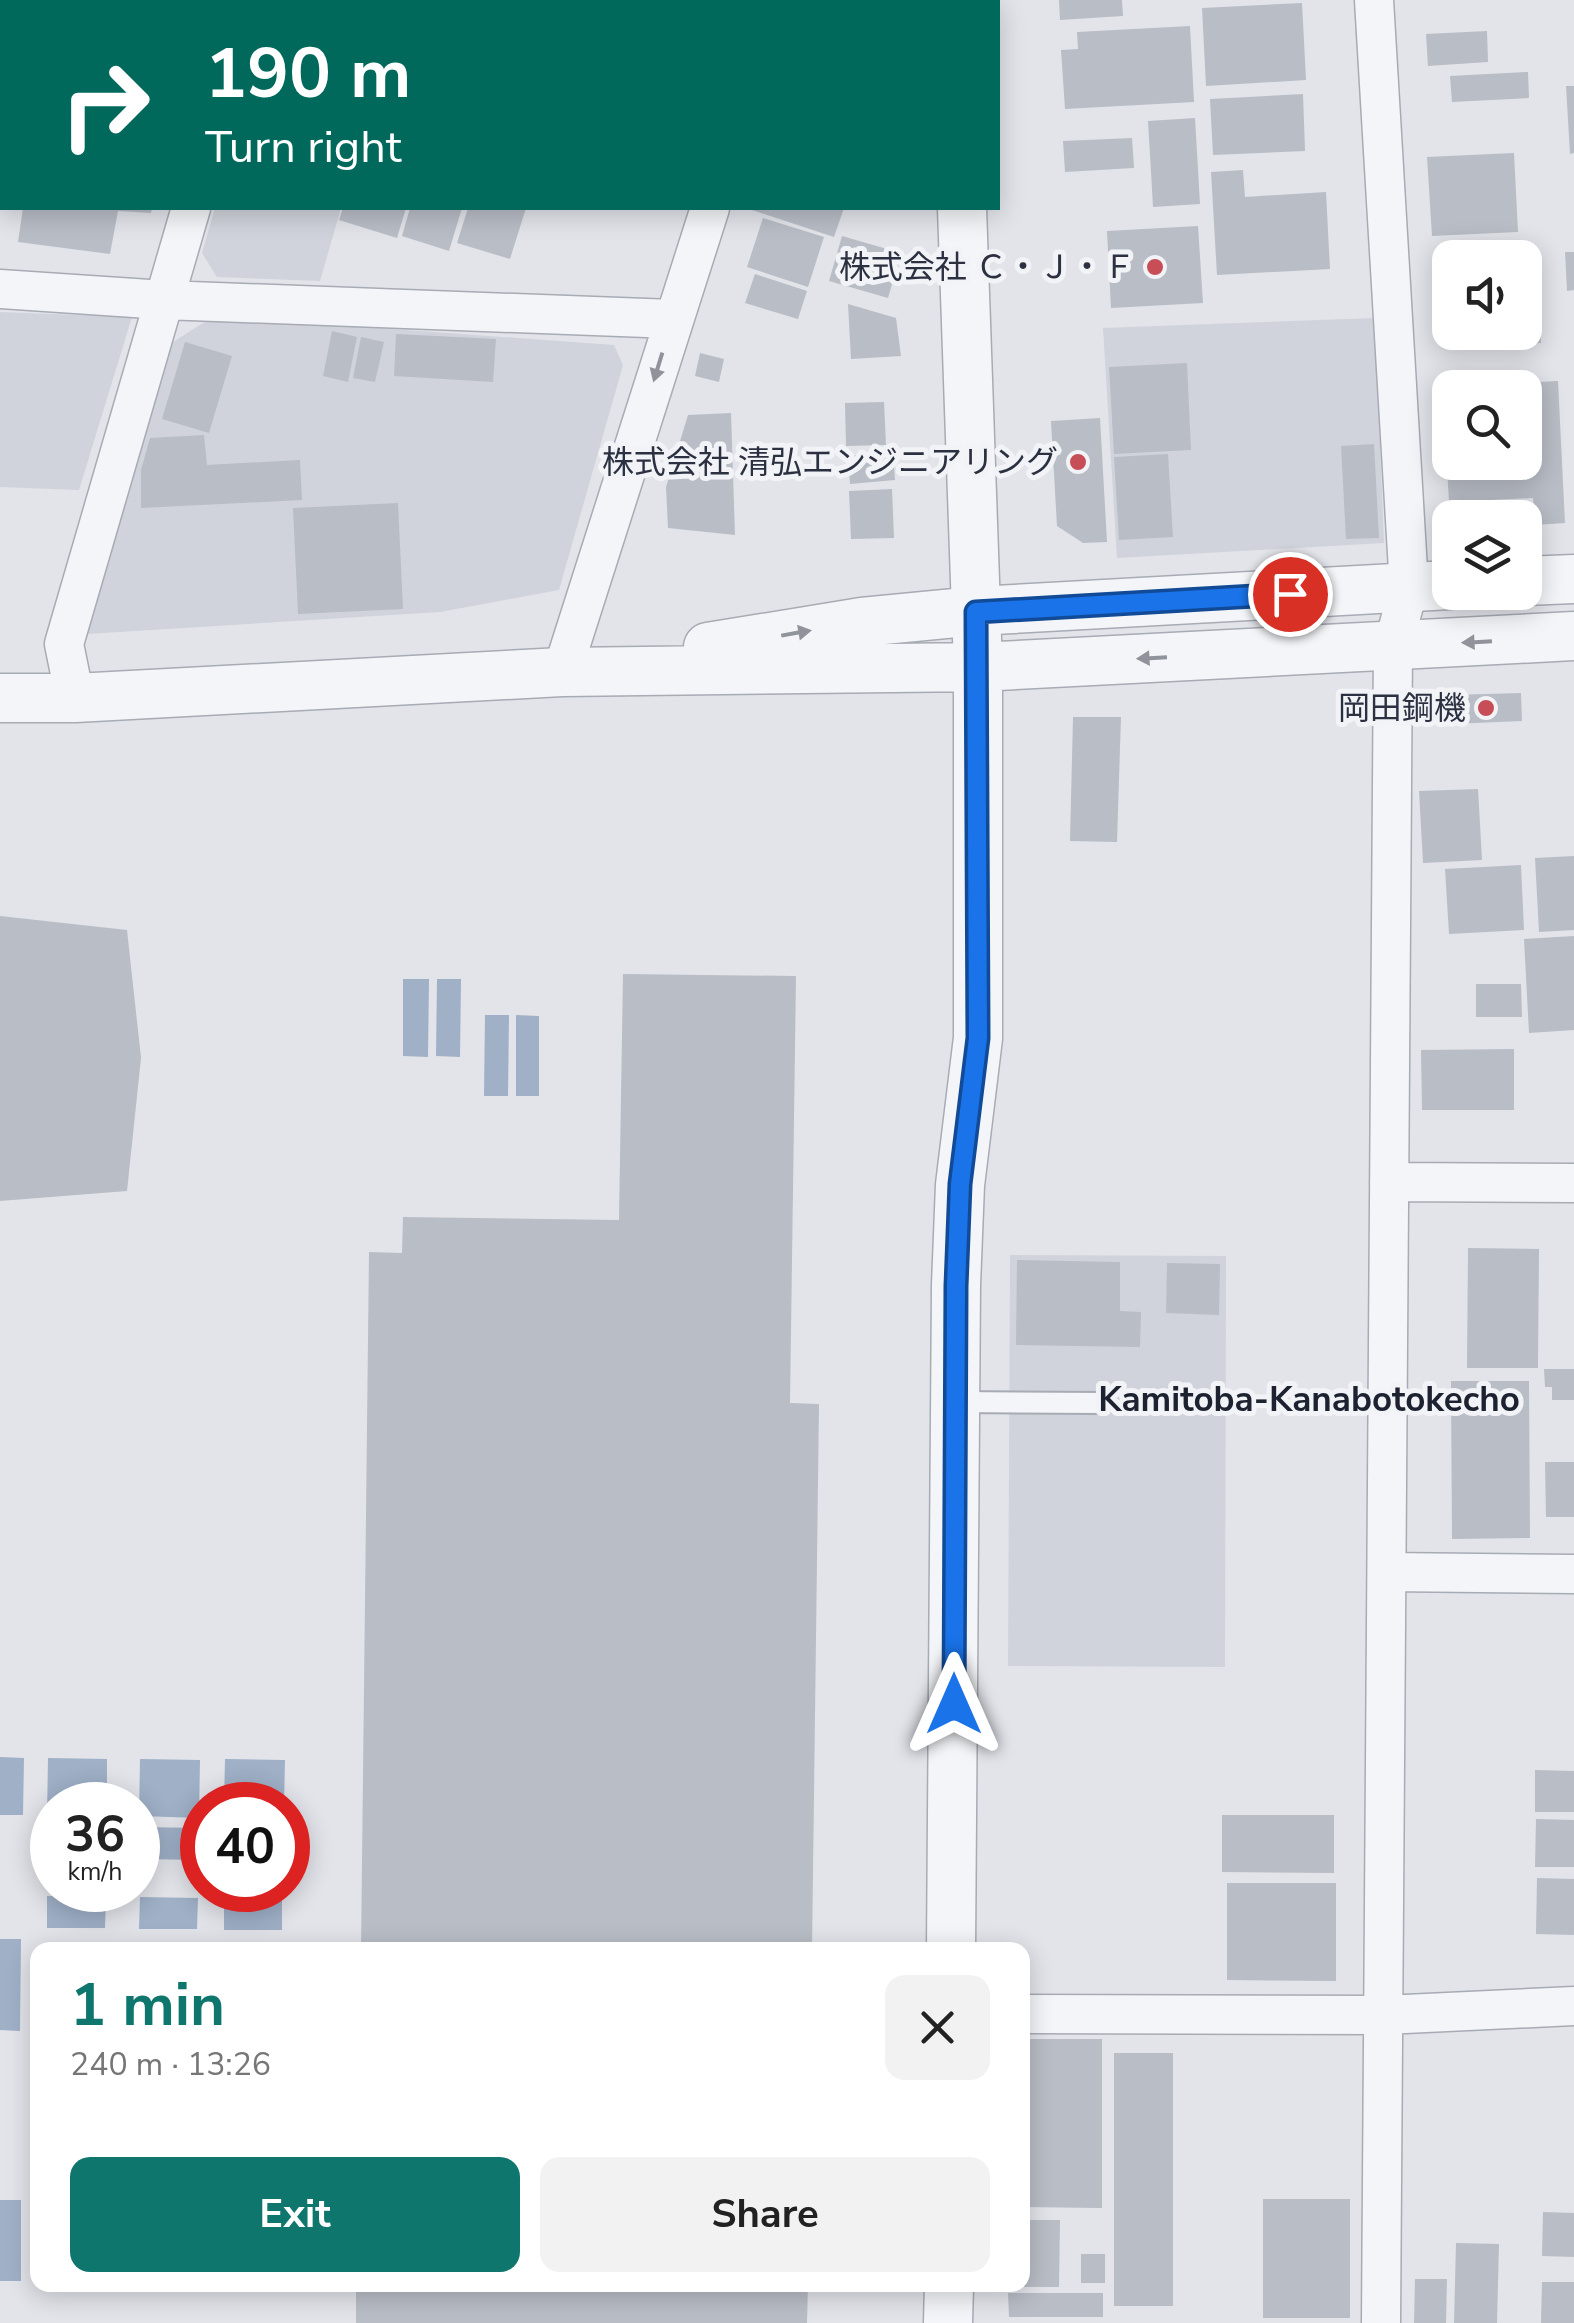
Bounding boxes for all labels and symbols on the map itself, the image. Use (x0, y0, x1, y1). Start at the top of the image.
place label: 株式会社 Ｃ・Ｊ・Ｆ (839, 246, 1135, 289)
marker: 株式会社 Ｃ・Ｊ・Ｆ (1144, 256, 1166, 278)
one-way arrow (650, 352, 665, 382)
place label: 株式会社 清弘エンジニアリング (602, 441, 1058, 484)
marker: 株式会社 清弘エンジニアリング (1067, 451, 1089, 473)
pin (1248, 552, 1333, 637)
one-way arrow (781, 625, 812, 640)
one-way arrow (1460, 634, 1492, 650)
one-way arrow (1136, 650, 1168, 666)
place label: 岡田鋼機 (1338, 687, 1466, 730)
marker: 岡田鋼機 (1475, 697, 1497, 719)
district label: Kamitoba-Kanabotokecho (1098, 1376, 1520, 1423)
position arrow (902, 1652, 1006, 1756)
speed limit sign: 40 (180, 1782, 310, 1912)

